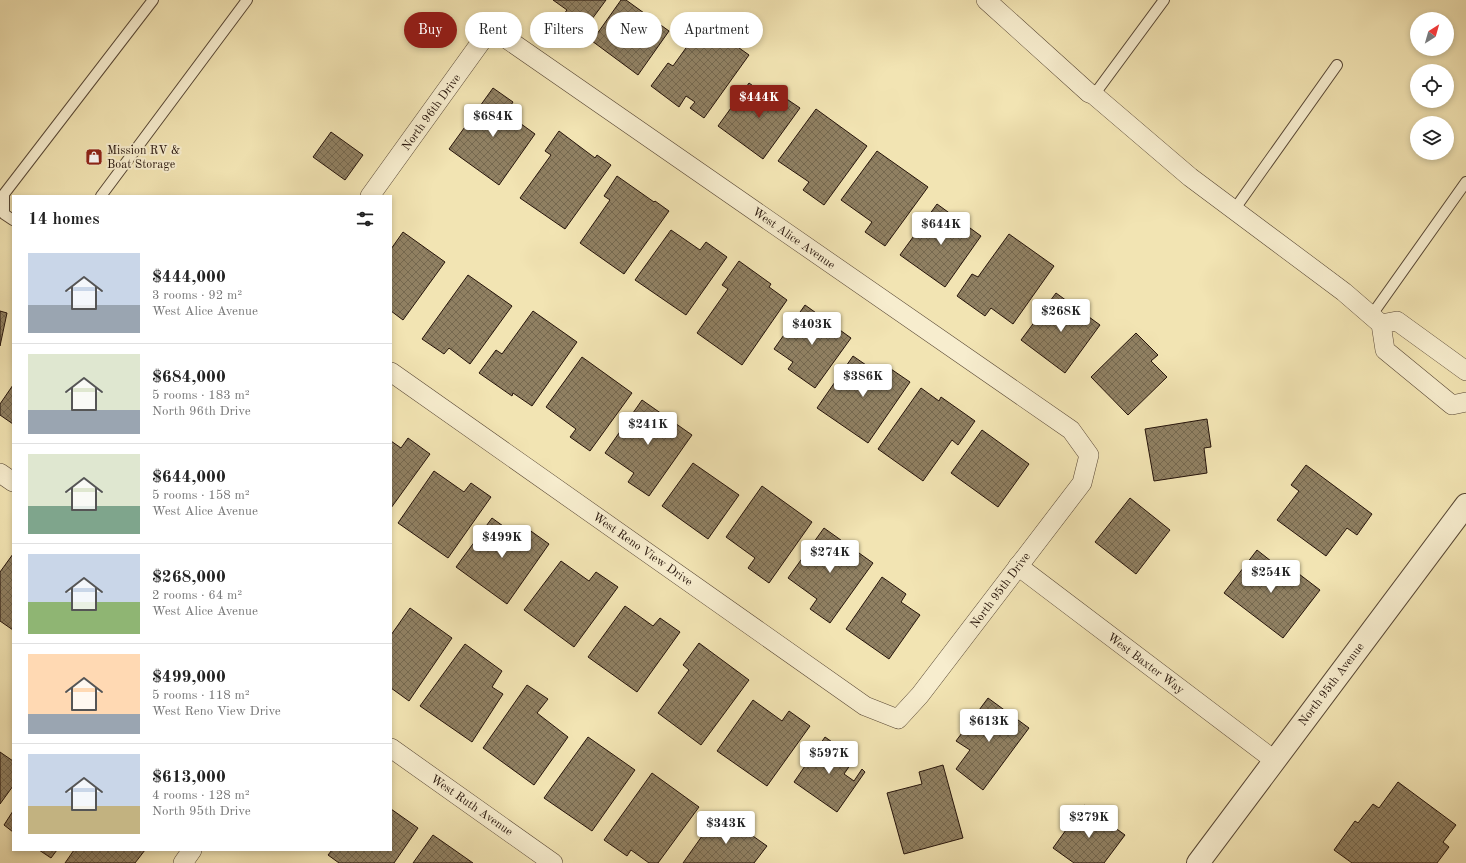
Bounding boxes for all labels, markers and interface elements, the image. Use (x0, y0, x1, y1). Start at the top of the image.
chip: Buy (404, 12, 457, 48)
chip: Rent (465, 12, 522, 48)
chip: Filters (530, 12, 598, 48)
chip: New (606, 12, 662, 48)
chip: Apartment (670, 12, 763, 48)
north arrow (1410, 12, 1454, 56)
map controls (1410, 12, 1454, 160)
button: locate (1410, 64, 1454, 108)
street label: North 96th Drive (400, 72, 464, 153)
pin: $444K (731, 85, 787, 119)
text: $444K (739, 91, 779, 104)
pin: $684K (465, 104, 521, 138)
text: $684K (473, 110, 513, 123)
button: layers (1410, 116, 1454, 160)
place label: Mission RV & Boat Storage (107, 145, 180, 171)
shop icon: Mission RV & Boat Storage (84, 147, 104, 167)
street label: West Alice Avenue (750, 206, 837, 272)
icon: filters (354, 208, 376, 230)
text: 14 homes (28, 211, 100, 228)
pin: $644K (913, 212, 969, 246)
text: $644K (921, 218, 961, 231)
icon: home (60, 269, 108, 317)
text: $444,000 (152, 269, 226, 286)
text: 3 rooms · 92 m² (152, 289, 242, 302)
pin: $268K (1033, 299, 1089, 333)
text: West Alice Avenue (152, 305, 258, 318)
text: $268K (1041, 305, 1081, 318)
pin: $403K (784, 312, 840, 346)
text: $403K (792, 318, 832, 331)
pin: $386K (835, 364, 891, 398)
text: $684,000 (152, 369, 226, 386)
icon: home (60, 370, 108, 418)
text: $386K (843, 370, 883, 383)
text: 5 rooms · 183 m² (152, 389, 250, 402)
text: North 96th Drive (152, 405, 251, 418)
pin: $241K (620, 412, 676, 446)
text: $241K (628, 418, 668, 431)
text: $644,000 (152, 469, 226, 486)
icon: home (60, 470, 108, 518)
text: 5 rooms · 158 m² (152, 489, 250, 502)
text: West Alice Avenue (152, 505, 258, 518)
street label: West Reno View Drive (590, 511, 695, 589)
pin: $499K (474, 525, 530, 559)
text: $499K (482, 531, 522, 544)
pin: $274K (802, 540, 858, 574)
text: $274K (810, 546, 850, 559)
street label: North 95th Drive (968, 550, 1033, 631)
pin: $254K (1243, 560, 1299, 594)
text: $254K (1251, 566, 1291, 579)
text: $268,000 (152, 569, 226, 586)
icon: home (60, 570, 108, 618)
text: 2 rooms · 64 m² (152, 589, 242, 602)
text: West Alice Avenue (152, 605, 258, 618)
street label: West Baxter Way (1105, 631, 1186, 697)
street label: North 95th Avenue (1296, 640, 1367, 728)
text: $499,000 (152, 669, 226, 686)
icon: home (60, 670, 108, 718)
text: 5 rooms · 118 m² (152, 689, 250, 702)
text: West Reno View Drive (152, 705, 281, 718)
pin: $613K (961, 709, 1017, 743)
text: $613K (969, 715, 1009, 728)
pin: $597K (801, 741, 857, 775)
text: $597K (809, 747, 849, 760)
text: $613,000 (152, 769, 226, 786)
icon: home (60, 770, 108, 818)
street label: West Ruth Avenue (428, 773, 515, 839)
text: 4 rooms · 128 m² (152, 789, 250, 802)
text: North 95th Drive (152, 805, 251, 818)
pin: $279K (1061, 805, 1117, 839)
pin: $343K (698, 811, 754, 845)
text: $279K (1069, 811, 1109, 824)
text: $343K (706, 817, 746, 830)

